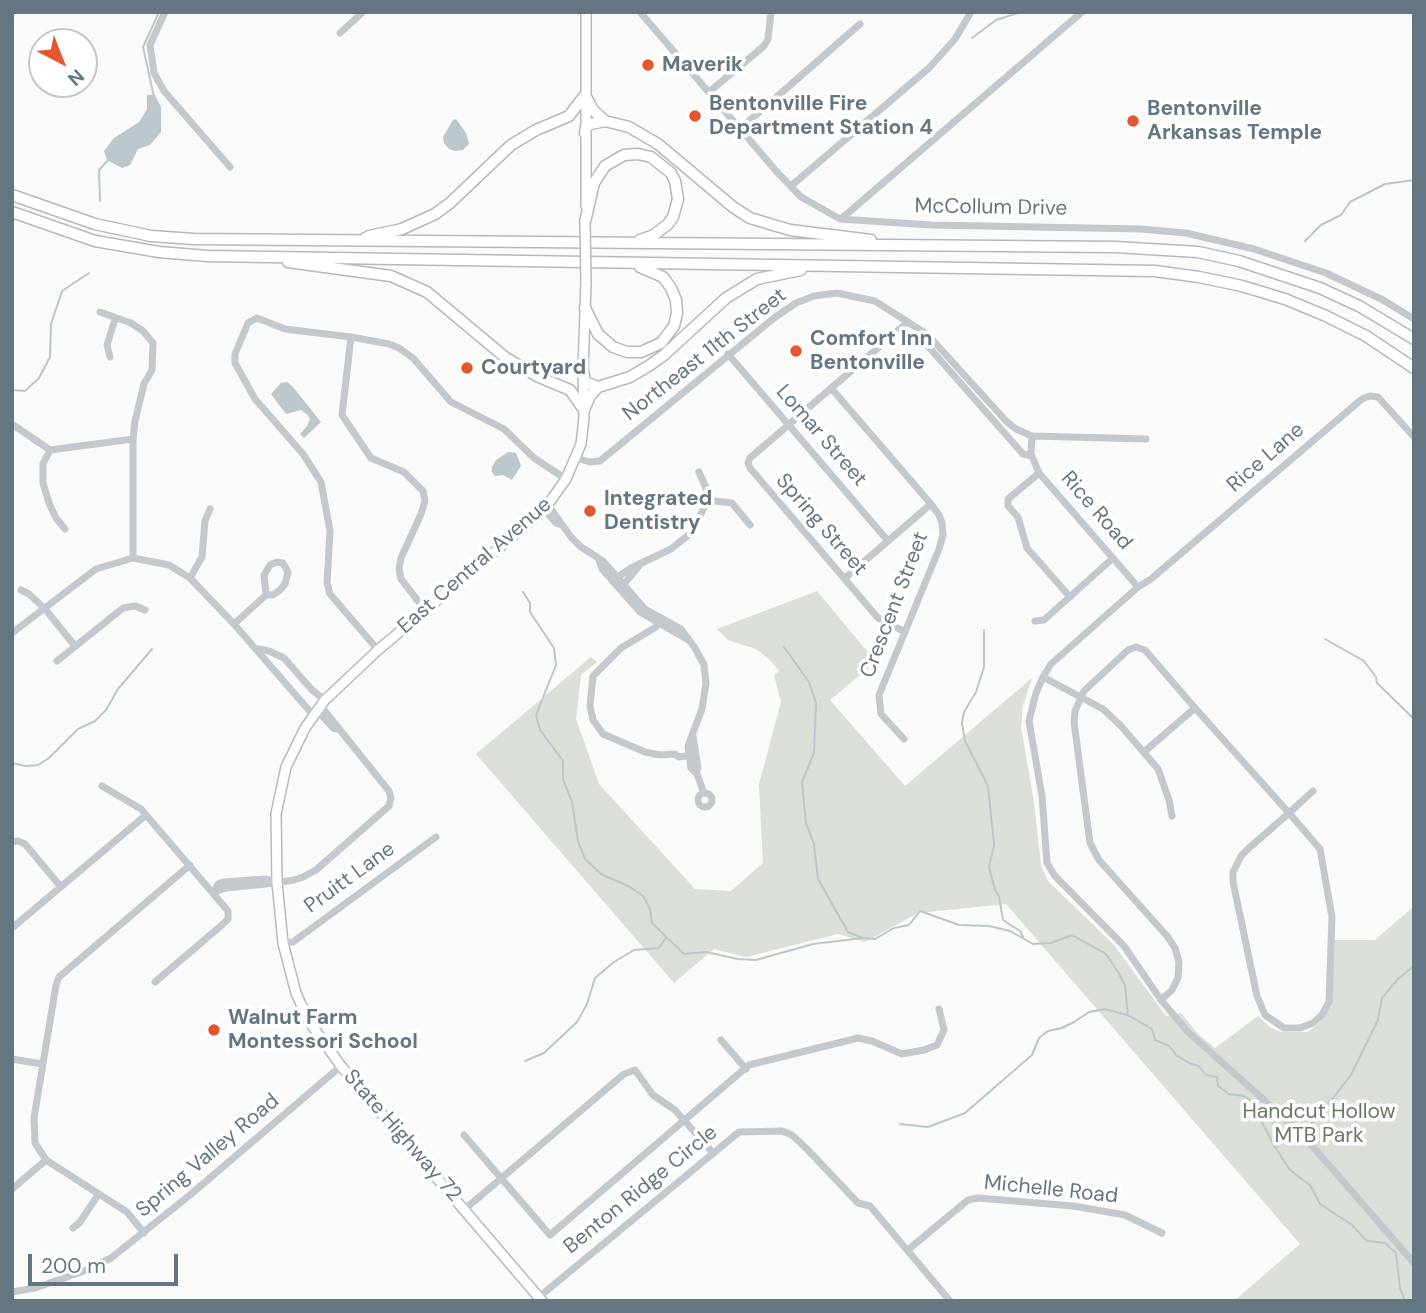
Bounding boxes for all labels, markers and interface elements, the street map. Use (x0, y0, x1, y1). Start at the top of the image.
north arrow (28, 28, 98, 98)
place label: Maverik (662, 52, 743, 78)
marker: Maverik (640, 57, 656, 73)
text: N (63, 64, 90, 91)
place label: Bentonville Fire Department Station 4 (709, 91, 933, 141)
place label: Bentonville Arkansas Temple (1147, 96, 1322, 146)
marker: Bentonville Fire Department Station 4 (687, 108, 703, 124)
marker: Bentonville Arkansas Temple (1125, 113, 1141, 129)
street label: McCollum Drive (914, 194, 1068, 222)
street label: Northeast 11th Street (618, 283, 792, 427)
place label: Comfort Inn Bentonville (810, 326, 932, 376)
marker: Comfort Inn Bentonville (788, 343, 804, 359)
place label: Courtyard (481, 355, 586, 381)
marker: Courtyard (459, 360, 475, 376)
street label: Lomar Street (770, 380, 872, 492)
street label: Rice Lane (1222, 418, 1310, 498)
street label: Rice Road (1055, 467, 1137, 555)
street label: Spring Street (770, 469, 872, 581)
place label: Integrated Dentistry (604, 486, 712, 536)
street label: East Central Avenue (393, 492, 557, 640)
marker: Integrated Dentistry (582, 503, 598, 519)
street label: Crescent Street (856, 528, 934, 682)
street label: Pruitt Lane (300, 837, 400, 919)
place label: Walnut Farm Montessori School (228, 1005, 418, 1055)
marker: Walnut Farm Montessori School (206, 1022, 222, 1038)
street label: State Highway 72 (338, 1065, 466, 1207)
street label: Spring Valley Road (131, 1089, 285, 1223)
park label: Handcut Hollow MTB Park (1242, 1099, 1396, 1149)
street label: Benton Ridge Circle (559, 1120, 723, 1260)
street label: Michelle Road (983, 1170, 1119, 1210)
scale bar (32, 1240, 182, 1284)
text: 200 m (41, 1252, 106, 1280)

